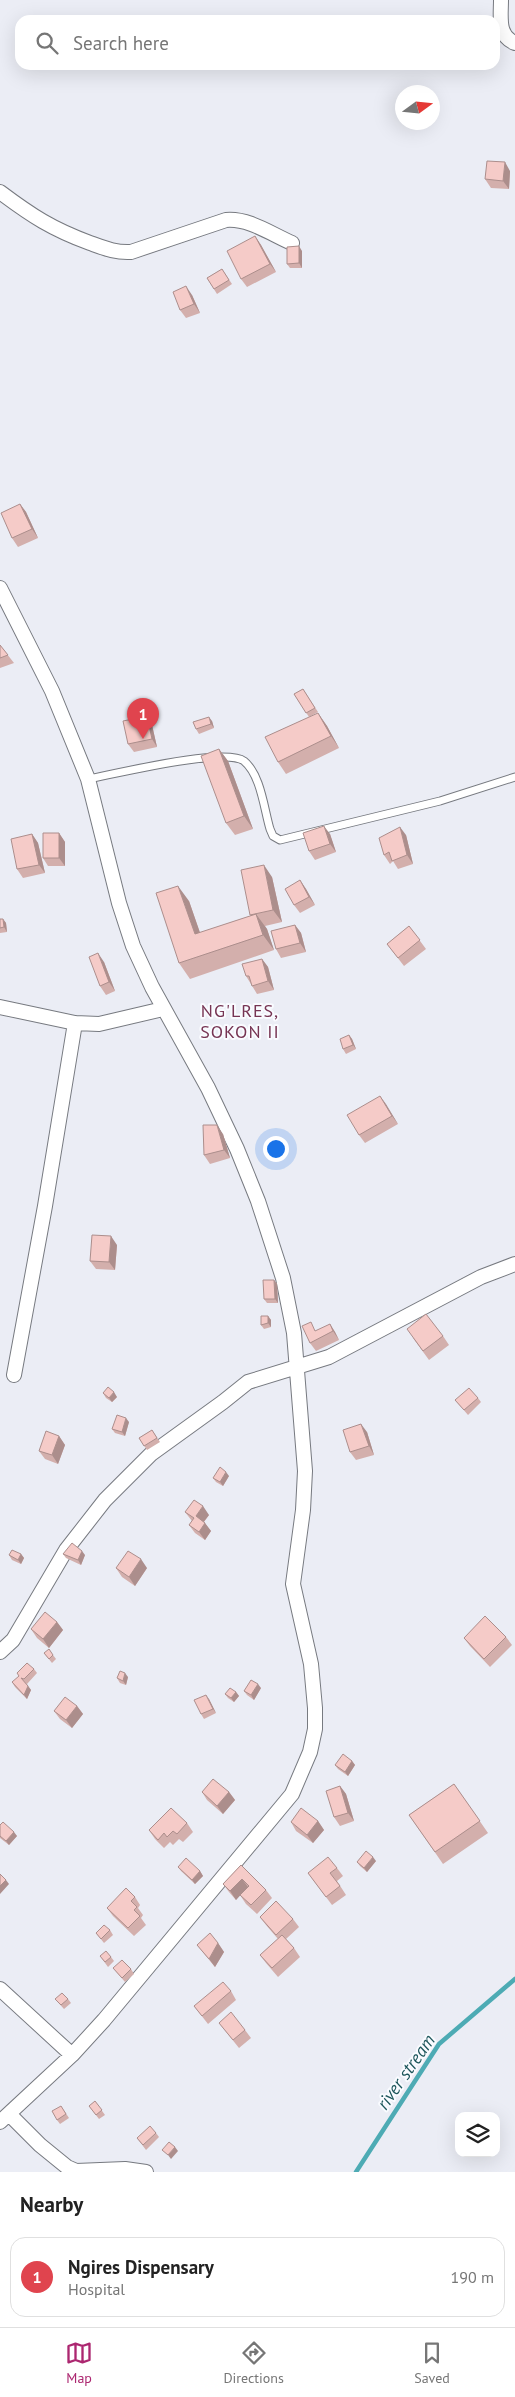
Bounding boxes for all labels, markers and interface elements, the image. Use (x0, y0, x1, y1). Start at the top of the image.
search box (15, 15, 500, 70)
icon: search (33, 29, 61, 57)
text: Search here (73, 31, 169, 55)
north arrow (395, 85, 440, 130)
pin: 1 (127, 698, 159, 739)
district label: NG'LRES, SOKON II (200, 999, 280, 1043)
your location (263, 1136, 289, 1162)
water label: river stream (371, 2029, 440, 2114)
map controls (455, 2112, 500, 2157)
button: layers (455, 2112, 500, 2157)
text: Nearby (20, 2191, 83, 2218)
text: Ngires Dispensary (68, 2255, 214, 2279)
text: 1 (32, 2267, 42, 2287)
text: 190 m (451, 2267, 494, 2287)
text: Hospital (68, 2279, 125, 2299)
tab: Map (65, 2339, 93, 2387)
tab: Directions (223, 2339, 284, 2387)
tab: Saved (414, 2339, 450, 2387)

